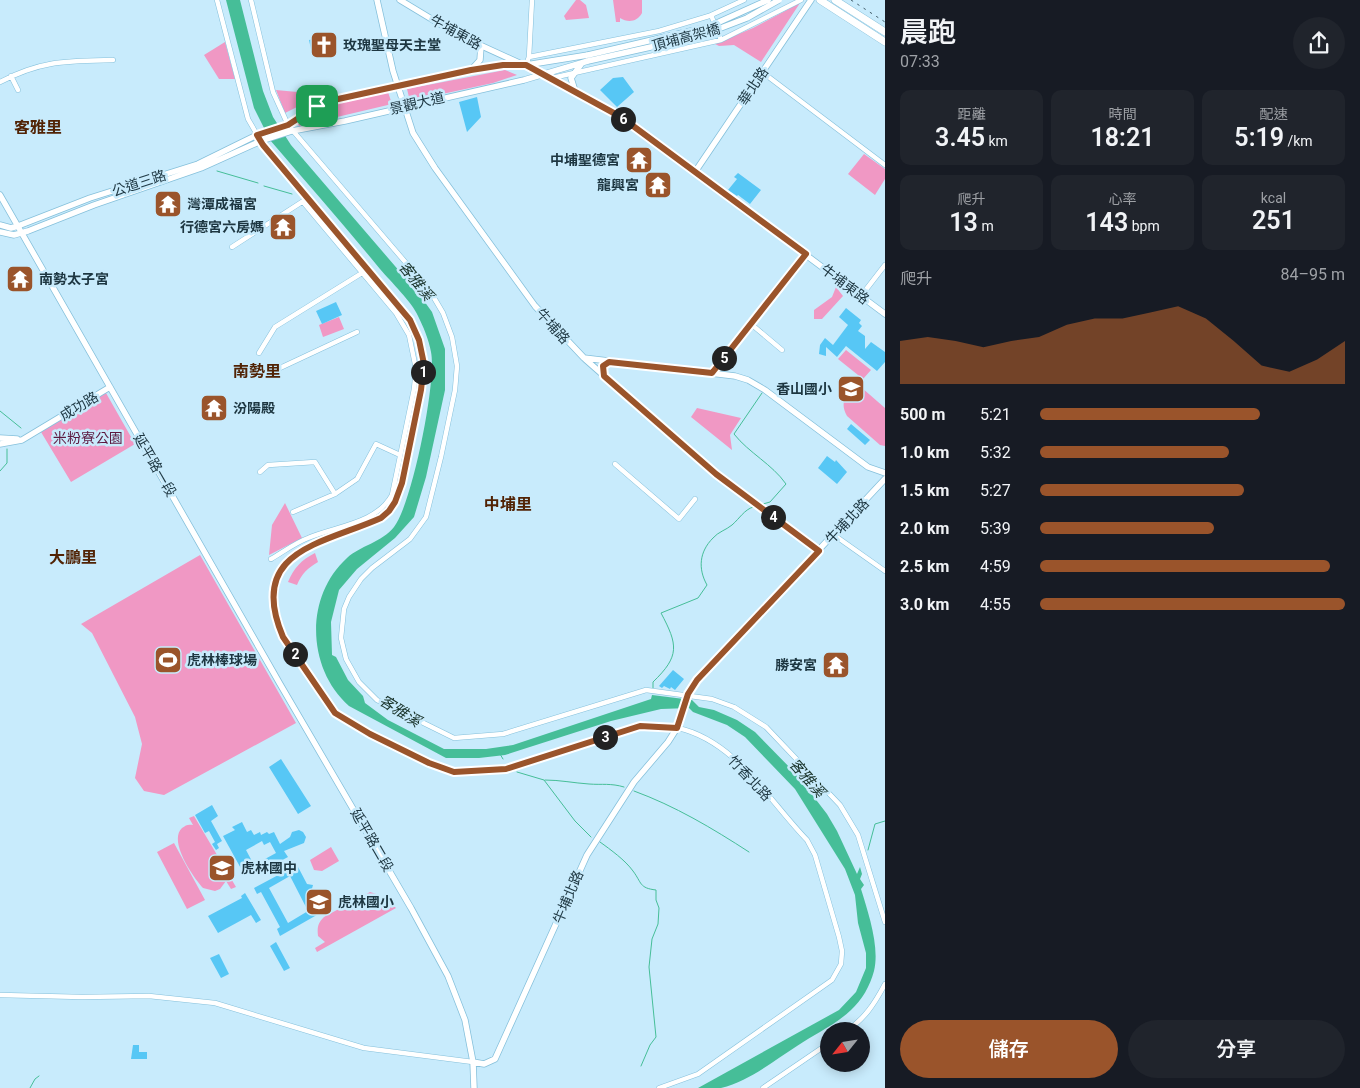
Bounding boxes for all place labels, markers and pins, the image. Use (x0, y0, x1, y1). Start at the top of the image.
church icon: 玫瑰聖母天主堂 (309, 30, 339, 60)
place label: 玫瑰聖母天主堂 (343, 37, 441, 53)
pin (296, 85, 338, 127)
pin: 6 (610, 106, 636, 132)
temple icon: 中埔聖德宮 (624, 145, 654, 175)
place label: 中埔聖德宮 (550, 152, 620, 168)
temple icon: 龍興宮 (643, 170, 673, 200)
place label: 龍興宮 (597, 177, 639, 193)
temple icon: 灣潭成福宮 (153, 189, 183, 219)
place label: 灣潭成福宮 (187, 196, 257, 212)
temple icon: 行德宮六房媽 (268, 212, 298, 242)
place label: 行德宮六房媽 (180, 219, 264, 235)
temple icon: 南勢太子宮 (5, 264, 35, 294)
place label: 南勢太子宮 (39, 271, 109, 287)
pin: 5 (712, 346, 736, 370)
pin: 1 (410, 360, 436, 384)
school or university icon: 香山國小 (836, 374, 866, 404)
place label: 香山國小 (776, 381, 832, 397)
temple icon: 汾陽殿 (199, 393, 229, 423)
place label: 汾陽殿 (233, 400, 275, 416)
pin: 4 (760, 504, 786, 530)
pin: 2 (282, 642, 308, 666)
sports icon: 虎林棒球場 (153, 645, 183, 675)
temple icon: 勝安宮 (821, 650, 851, 680)
place label: 虎林棒球場 (187, 652, 257, 668)
place label: 勝安宮 (775, 657, 817, 673)
pin: 3 (592, 724, 618, 750)
school or university icon: 虎林國中 (207, 853, 237, 883)
place label: 虎林國中 (241, 860, 297, 876)
school or university icon: 虎林國小 (304, 887, 334, 917)
place label: 虎林國小 (338, 894, 394, 910)

